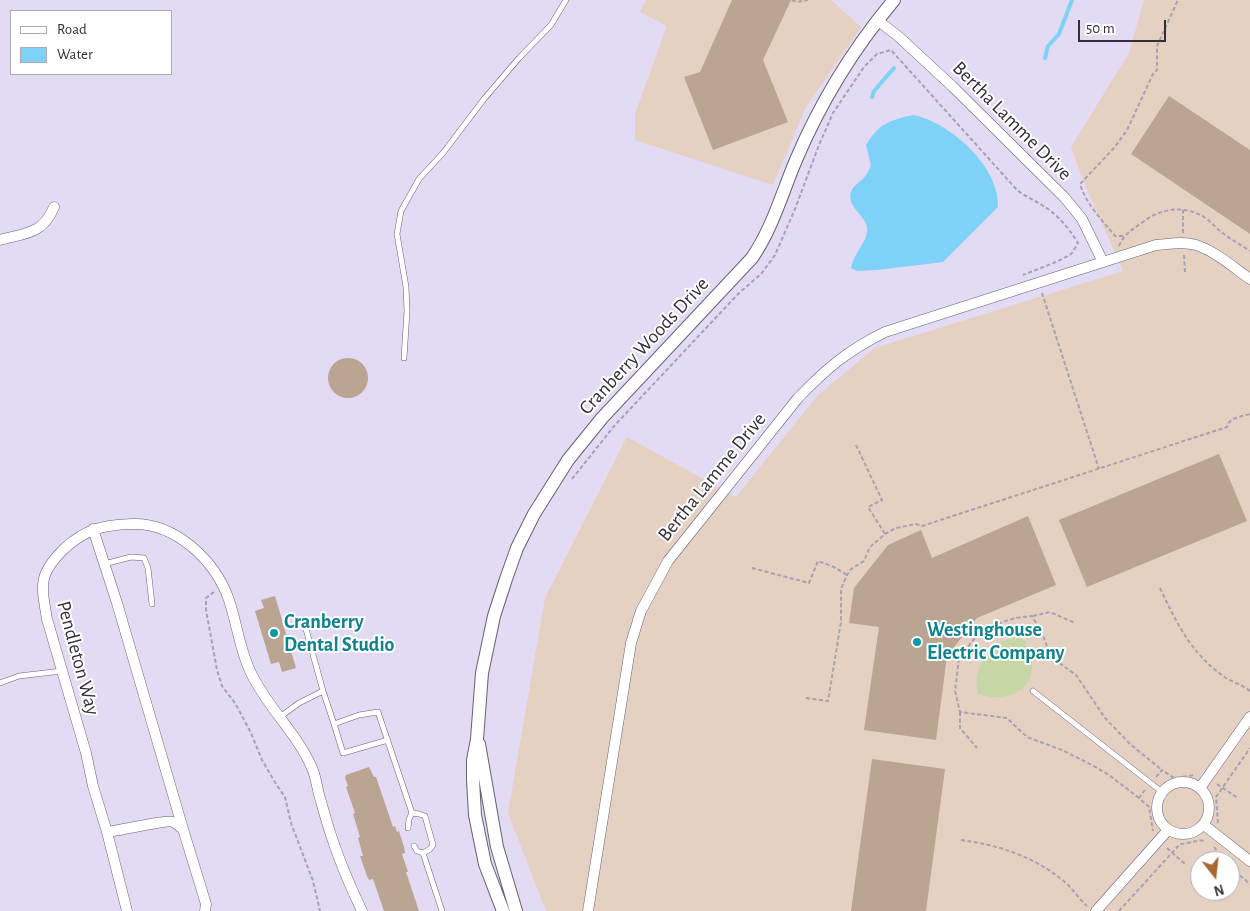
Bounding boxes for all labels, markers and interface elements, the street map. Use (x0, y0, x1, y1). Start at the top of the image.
legend (10, 10, 172, 75)
scale bar (1080, 10, 1168, 42)
text: 50 m (1086, 21, 1115, 36)
text: Road (57, 22, 87, 37)
text: Water (57, 47, 93, 62)
street label: Bertha Lamme Drive (947, 56, 1077, 186)
street label: Cranberry Woods Drive (574, 272, 714, 420)
street label: Bertha Lamme Drive (653, 408, 771, 546)
street label: Pendleton Way (51, 598, 105, 718)
place label: Cranberry Dental Studio (284, 610, 394, 657)
place label: Westinghouse Electric Company (927, 618, 1064, 665)
marker: Cranberry Dental Studio (268, 627, 280, 639)
marker: Westinghouse Electric Company (911, 636, 923, 648)
north arrow (1190, 851, 1240, 901)
text: N (1212, 881, 1225, 898)

